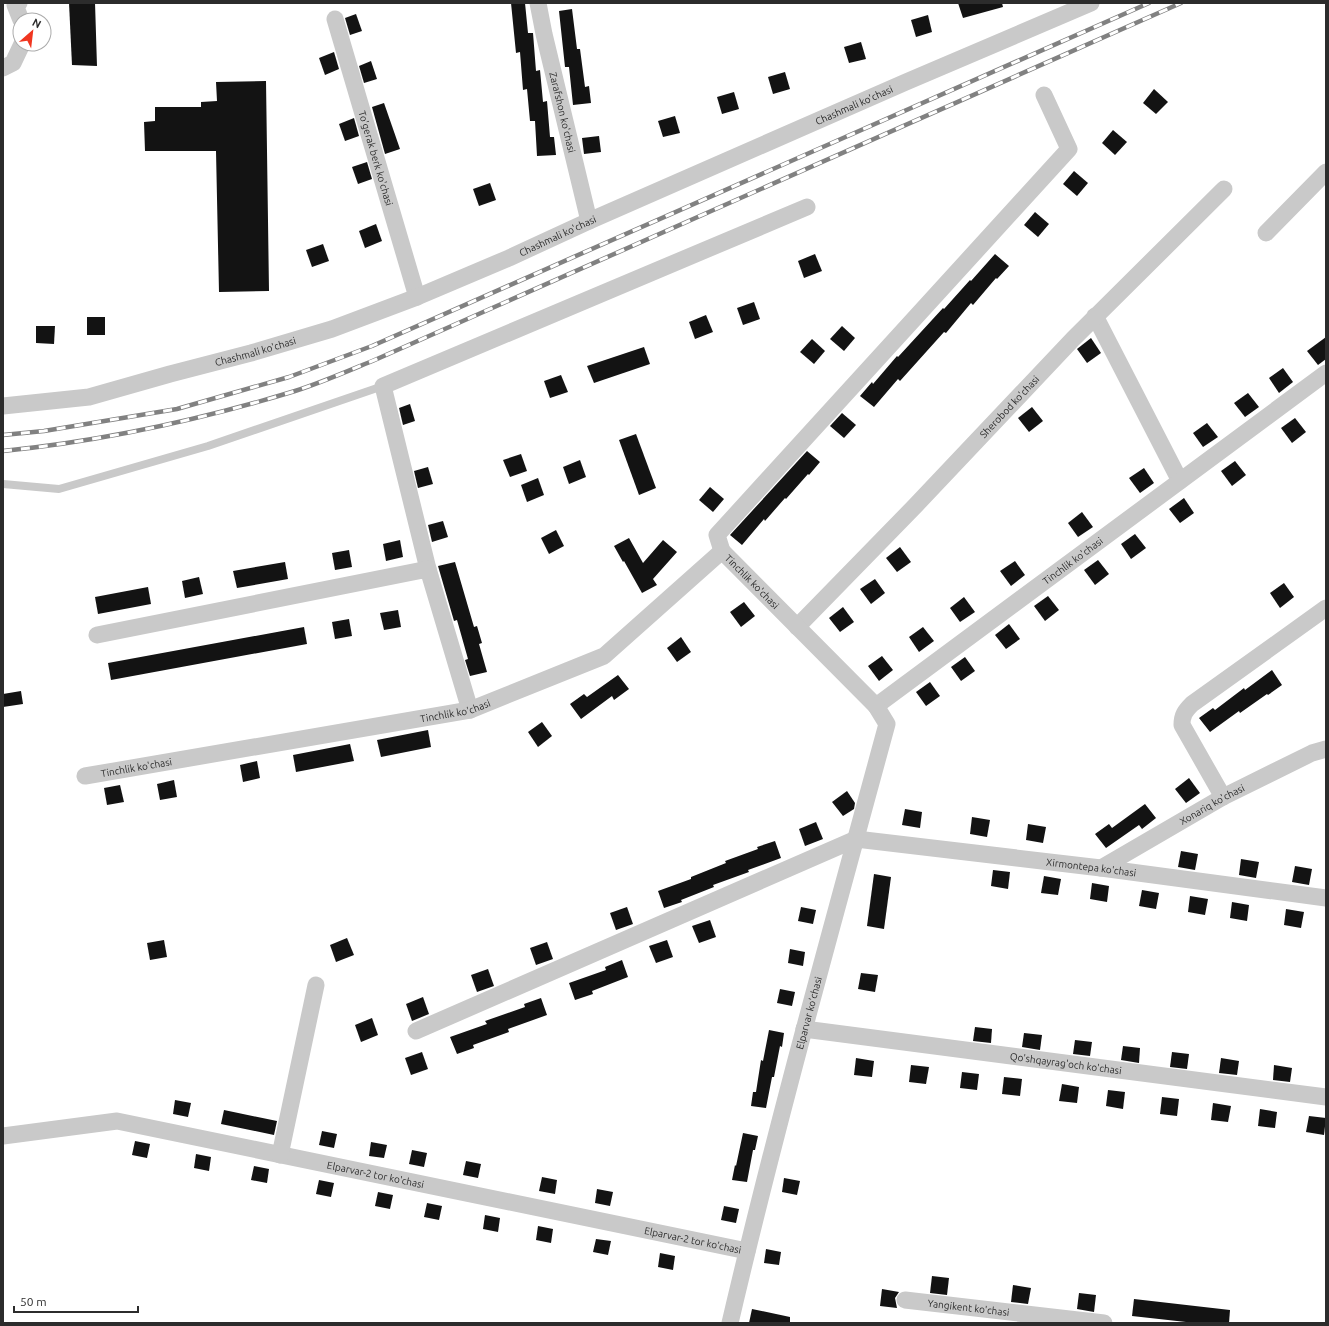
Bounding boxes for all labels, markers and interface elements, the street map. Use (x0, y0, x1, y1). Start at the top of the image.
north arrow (12, 12, 52, 52)
text: N (30, 16, 43, 30)
street label: Zarafshon ko'chasi (547, 71, 577, 154)
street label: Chashmali ko'chasi (814, 84, 895, 127)
street label: To'gerak berk ko'chasi (356, 109, 395, 207)
street label: Chashmali ko'chasi (518, 214, 598, 259)
street label: Chashmali ko'chasi (214, 335, 297, 368)
street label: Sherobod ko'chasi (978, 374, 1041, 440)
street label: Tinchlik ko'chasi (1041, 535, 1105, 587)
street label: Tinchlik ko'chasi (723, 552, 781, 611)
street label: Tinchlik ko'chasi (419, 697, 492, 724)
street label: Tinchlik ko'chasi (100, 756, 173, 779)
street label: Xonariq ko'chasi (1178, 782, 1246, 827)
street label: Xirmontepa ko'chasi (1046, 857, 1137, 879)
street label: Elparvar ko'chasi (794, 975, 824, 1050)
street label: Qo'shqayrag'och ko'chasi (1009, 1051, 1122, 1076)
street label: Elparvar-2 tor ko'chasi (326, 1159, 425, 1190)
street label: Elparvar-2 tor ko'chasi (643, 1225, 742, 1256)
scale bar (14, 1288, 138, 1314)
text: 50 m (20, 1295, 47, 1308)
street label: Yangikent ko'chasi (927, 1298, 1010, 1318)

